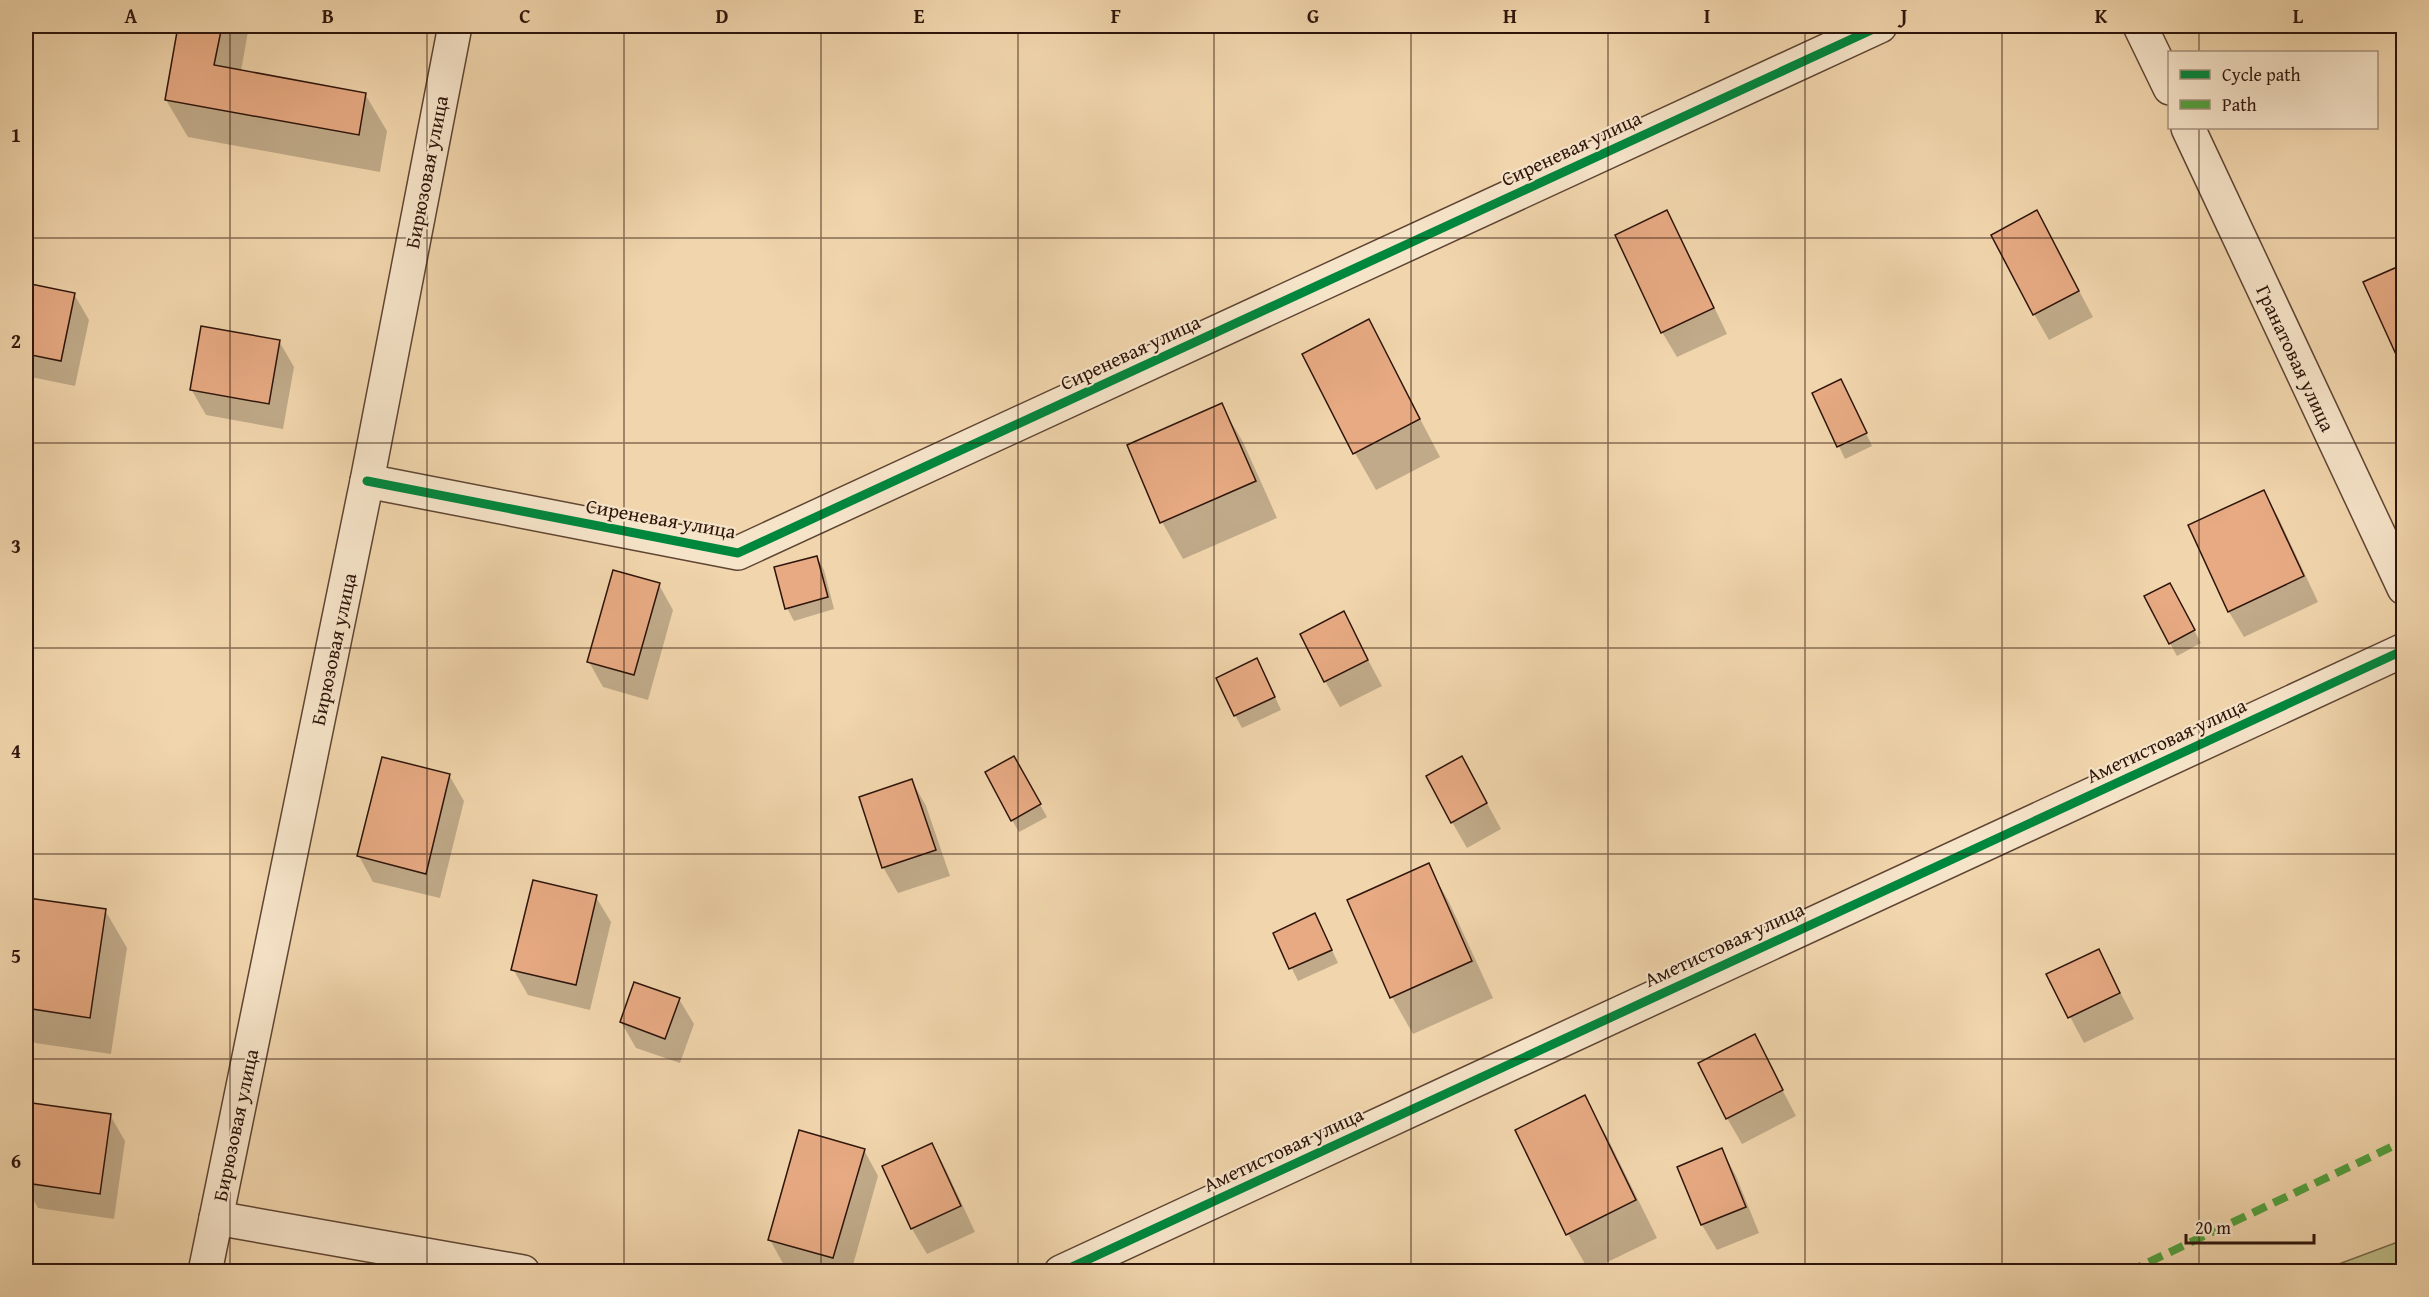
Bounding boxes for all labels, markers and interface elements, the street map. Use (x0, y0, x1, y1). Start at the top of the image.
text: A (125, 1, 138, 30)
text: B (322, 1, 334, 30)
text: C (519, 1, 531, 30)
text: D (715, 1, 729, 30)
text: E (914, 1, 925, 30)
text: F (1111, 1, 1121, 30)
text: G (1307, 1, 1319, 30)
text: H (1503, 1, 1517, 30)
text: I (1704, 1, 1710, 30)
text: J (1898, 1, 1908, 30)
text: K (2095, 1, 2108, 30)
text: L (2293, 1, 2304, 30)
legend (2168, 51, 2378, 129)
text: Cycle path (2222, 61, 2301, 88)
text: Path (2222, 91, 2257, 118)
street label: Бирюзовая улица (397, 93, 455, 251)
street label: Сиреневая улица (1496, 103, 1646, 193)
text: 1 (11, 120, 21, 149)
street label: Гранатовая улица (2249, 280, 2343, 437)
street label: Сиреневая улица (1055, 307, 1205, 397)
text: 2 (11, 326, 21, 355)
street label: Сиреневая улица (584, 491, 739, 546)
text: 3 (11, 531, 21, 560)
street label: Бирюзовая улица (303, 570, 363, 728)
street label: Аметистовая улица (2081, 690, 2251, 790)
text: 4 (11, 736, 21, 765)
street label: Аметистовая улица (1639, 894, 1809, 994)
text: 5 (11, 941, 21, 970)
street label: Бирюзовая улица (205, 1046, 265, 1204)
street label: Аметистовая улица (1198, 1099, 1368, 1199)
text: 6 (11, 1146, 21, 1175)
scale bar (2186, 1207, 2314, 1245)
text: 20 m (2195, 1214, 2231, 1241)

